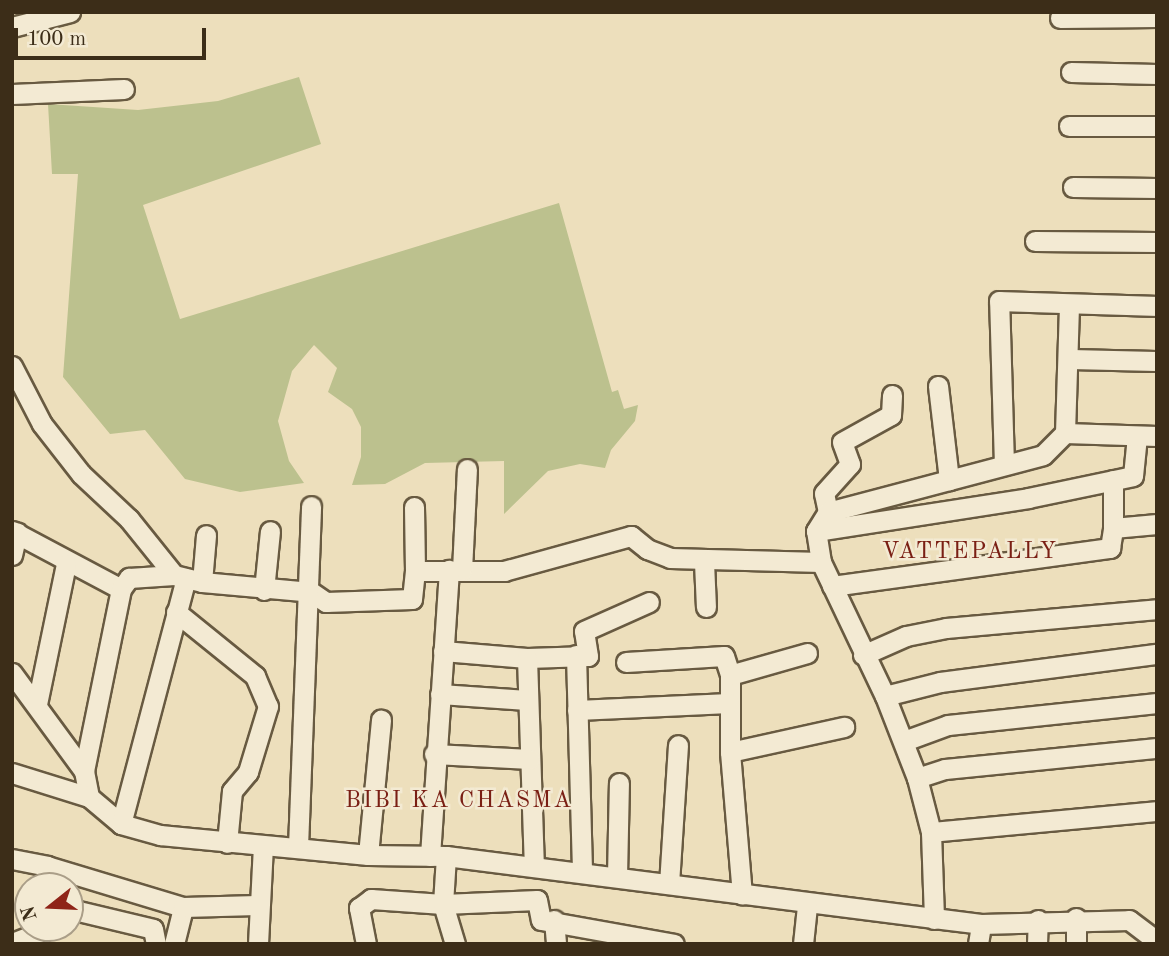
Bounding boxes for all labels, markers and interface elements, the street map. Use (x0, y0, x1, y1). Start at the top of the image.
scale bar (18, 14, 210, 58)
text: 100 m (27, 29, 86, 50)
district label: VATTEPALLY (883, 538, 1057, 566)
district label: BIBI KA CHASMA (347, 787, 571, 815)
north arrow (14, 872, 84, 942)
text: N (19, 903, 42, 923)

